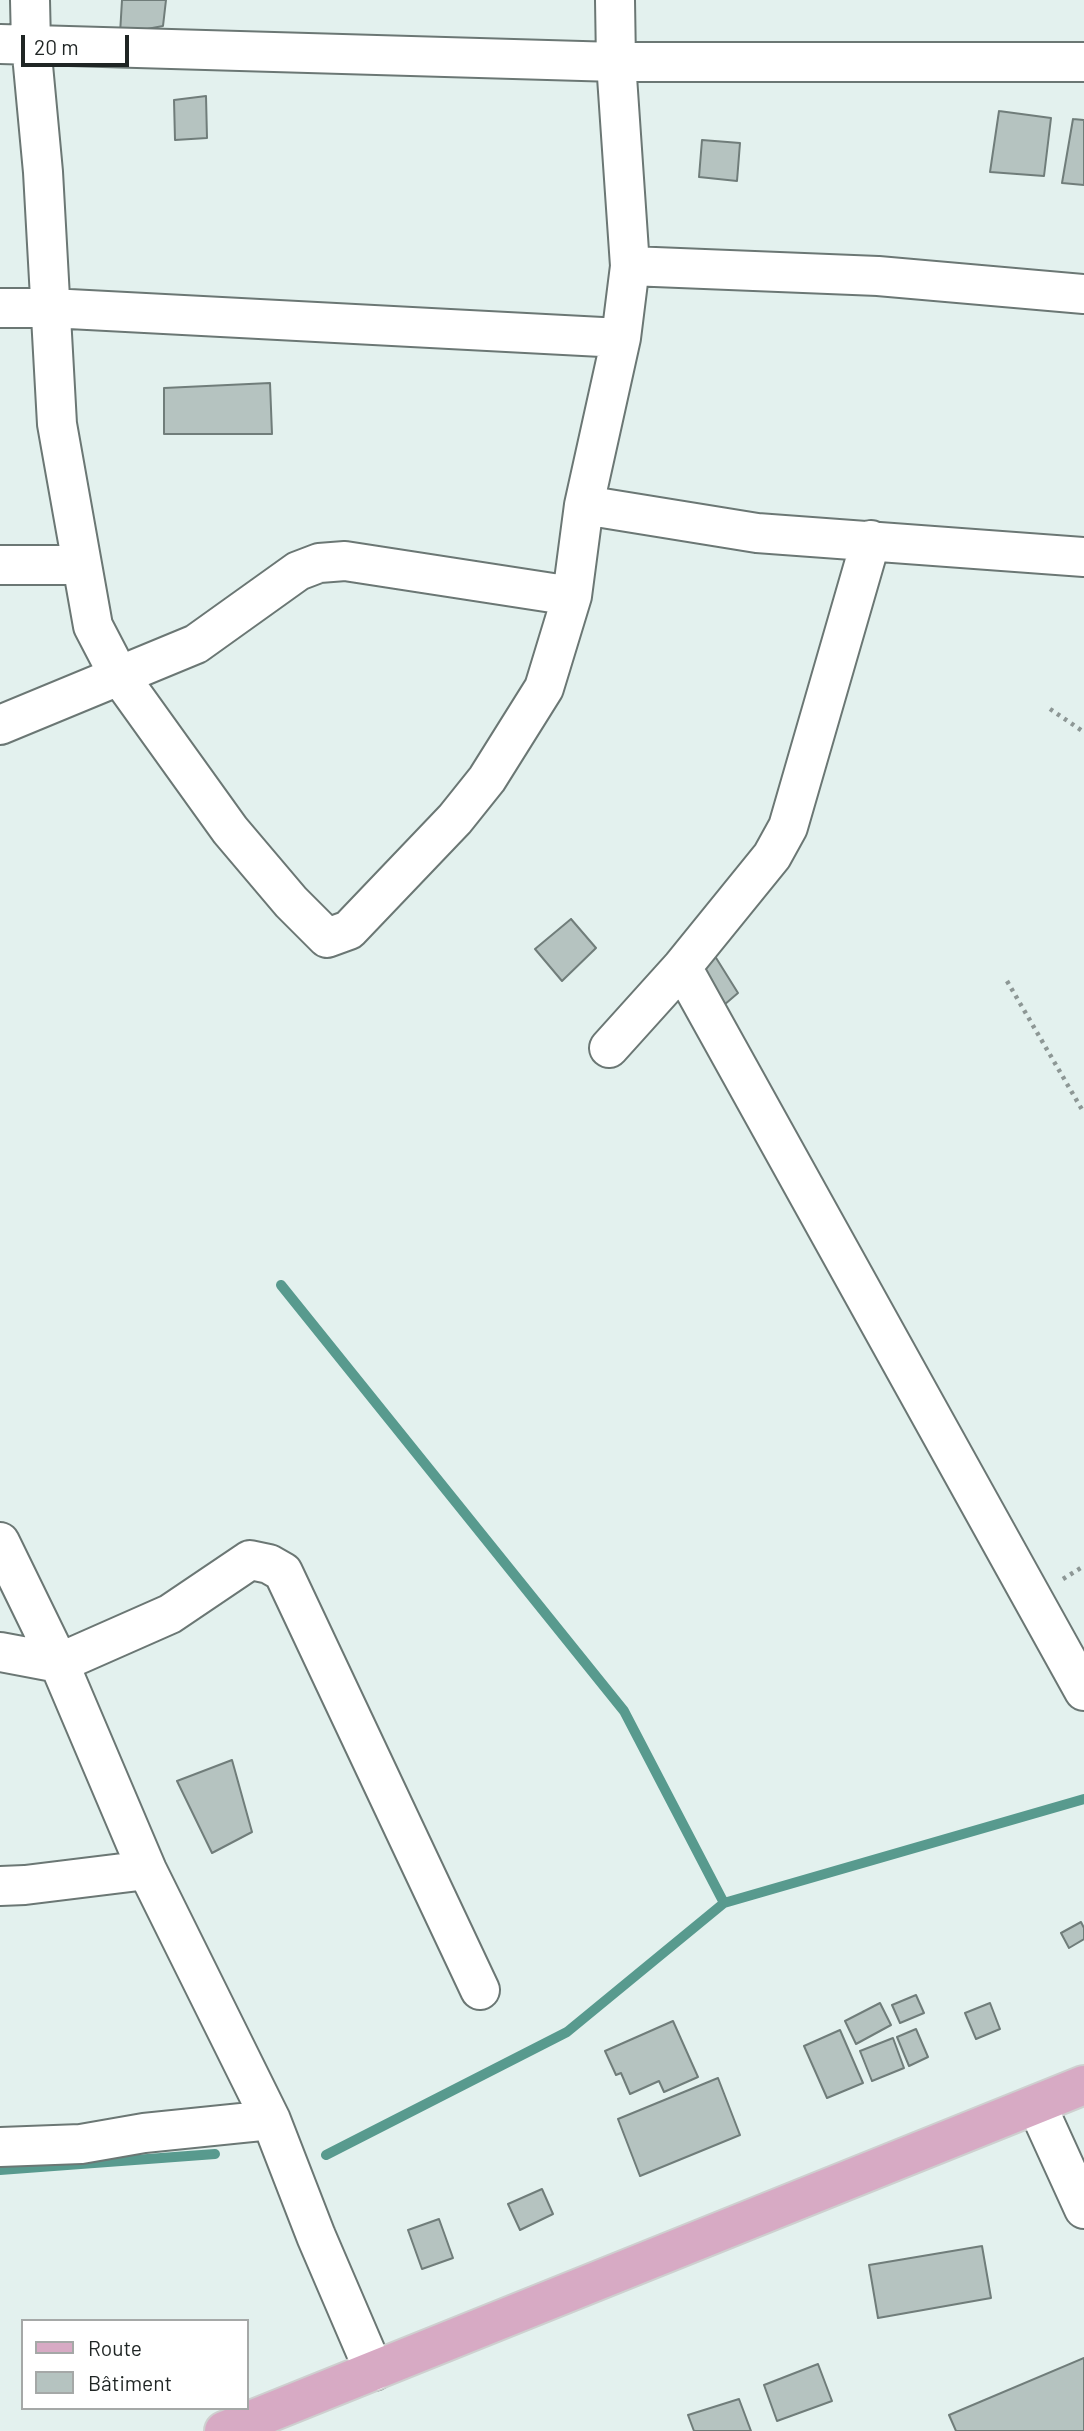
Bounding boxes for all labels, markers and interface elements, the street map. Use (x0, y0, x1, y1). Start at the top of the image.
scale bar (24, 21, 133, 65)
text: 20 m (34, 34, 79, 59)
legend (21, 2319, 248, 2410)
text: Route (88, 2335, 142, 2360)
text: Bâtiment (88, 2370, 172, 2395)

